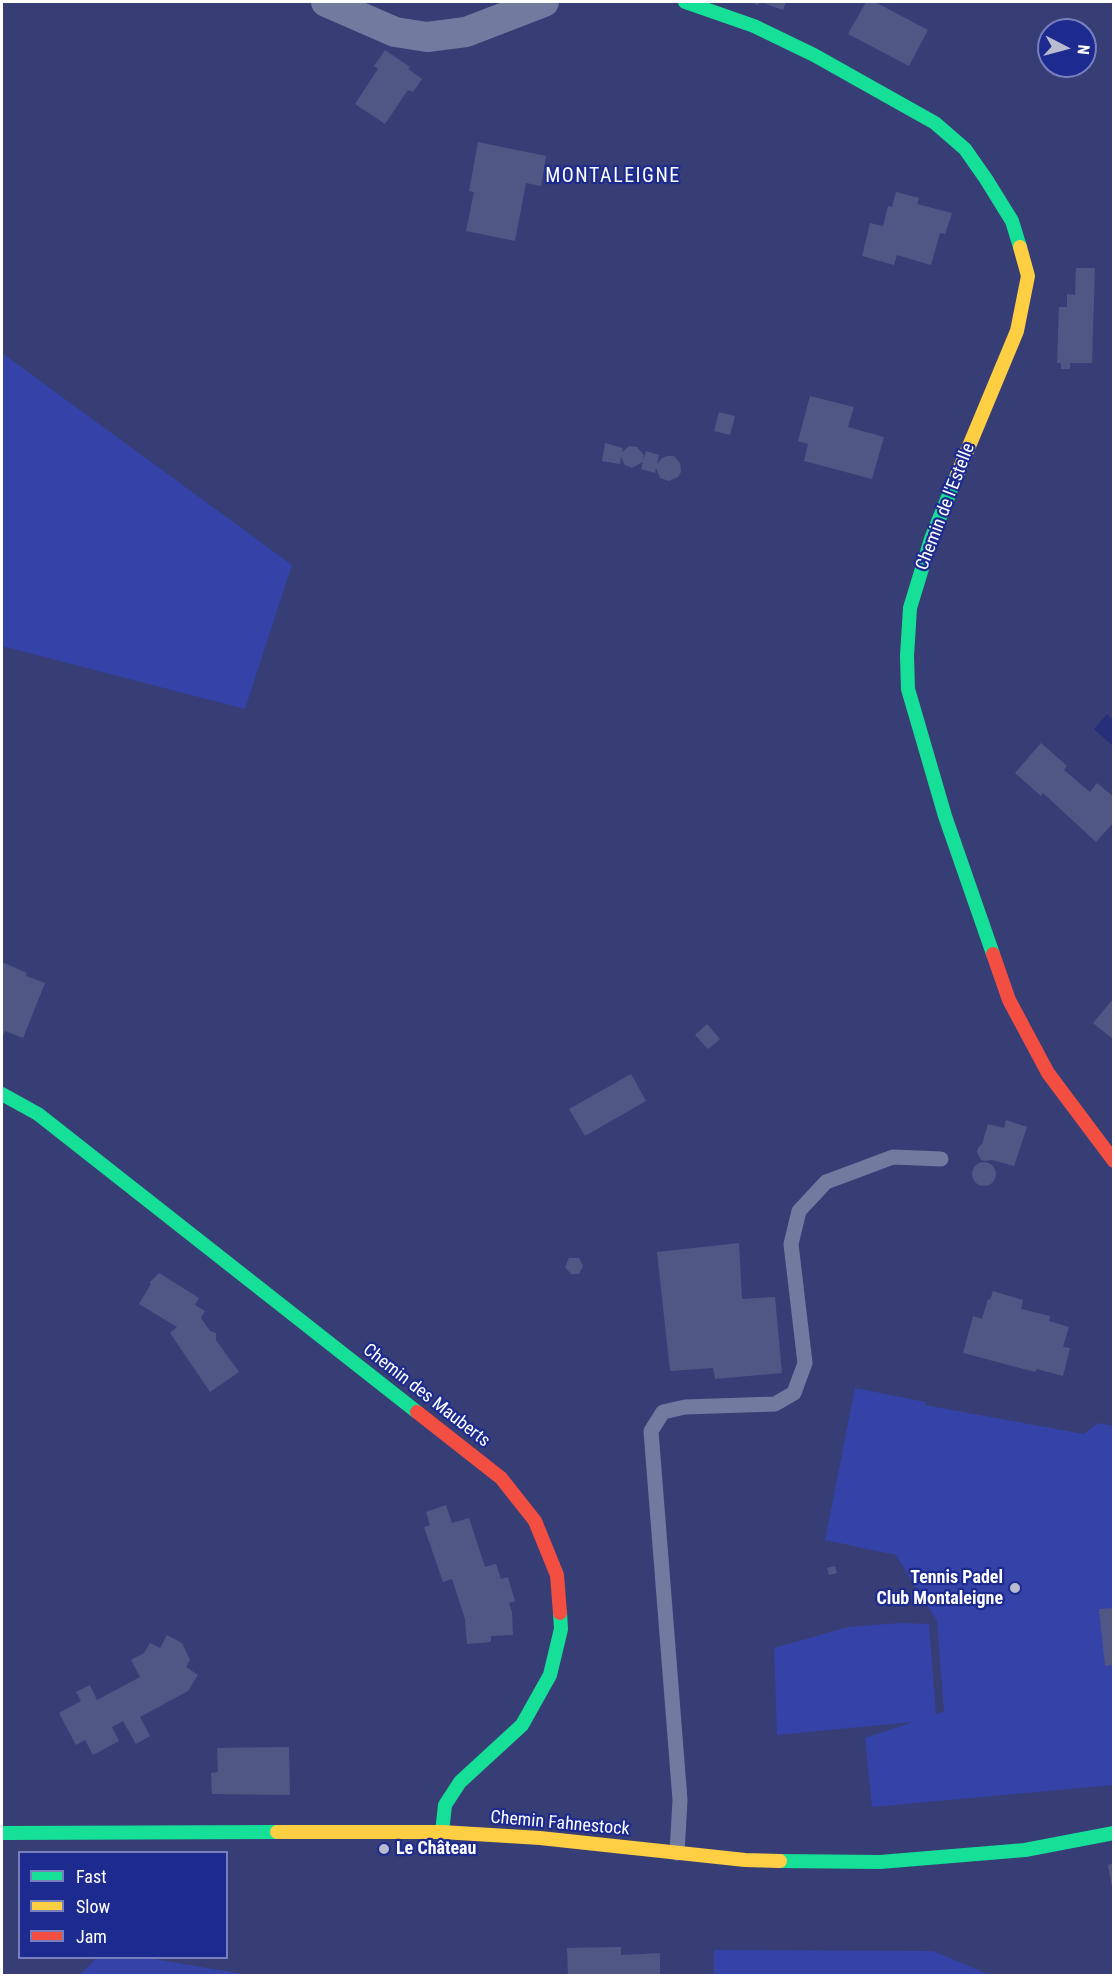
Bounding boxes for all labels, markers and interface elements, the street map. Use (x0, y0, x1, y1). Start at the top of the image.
north arrow (1037, 18, 1097, 78)
text: N (1073, 44, 1093, 56)
district label: MONTALEIGNE (545, 165, 681, 189)
street label: Chemin de l'Estelle (912, 440, 980, 574)
street label: Chemin des Mauberts (358, 1340, 494, 1452)
place label: Tennis Padel Club Montaleigne (877, 1567, 1003, 1610)
marker: Tennis Padel Club Montaleigne (1008, 1581, 1022, 1595)
street label: Chemin Fahnestock (490, 1807, 630, 1841)
place label: Le Château (396, 1838, 476, 1860)
marker: Le Château (377, 1842, 391, 1856)
legend (18, 1851, 228, 1959)
text: Fast (76, 1866, 107, 1887)
text: Slow (76, 1896, 110, 1917)
text: Jam (76, 1926, 107, 1947)

